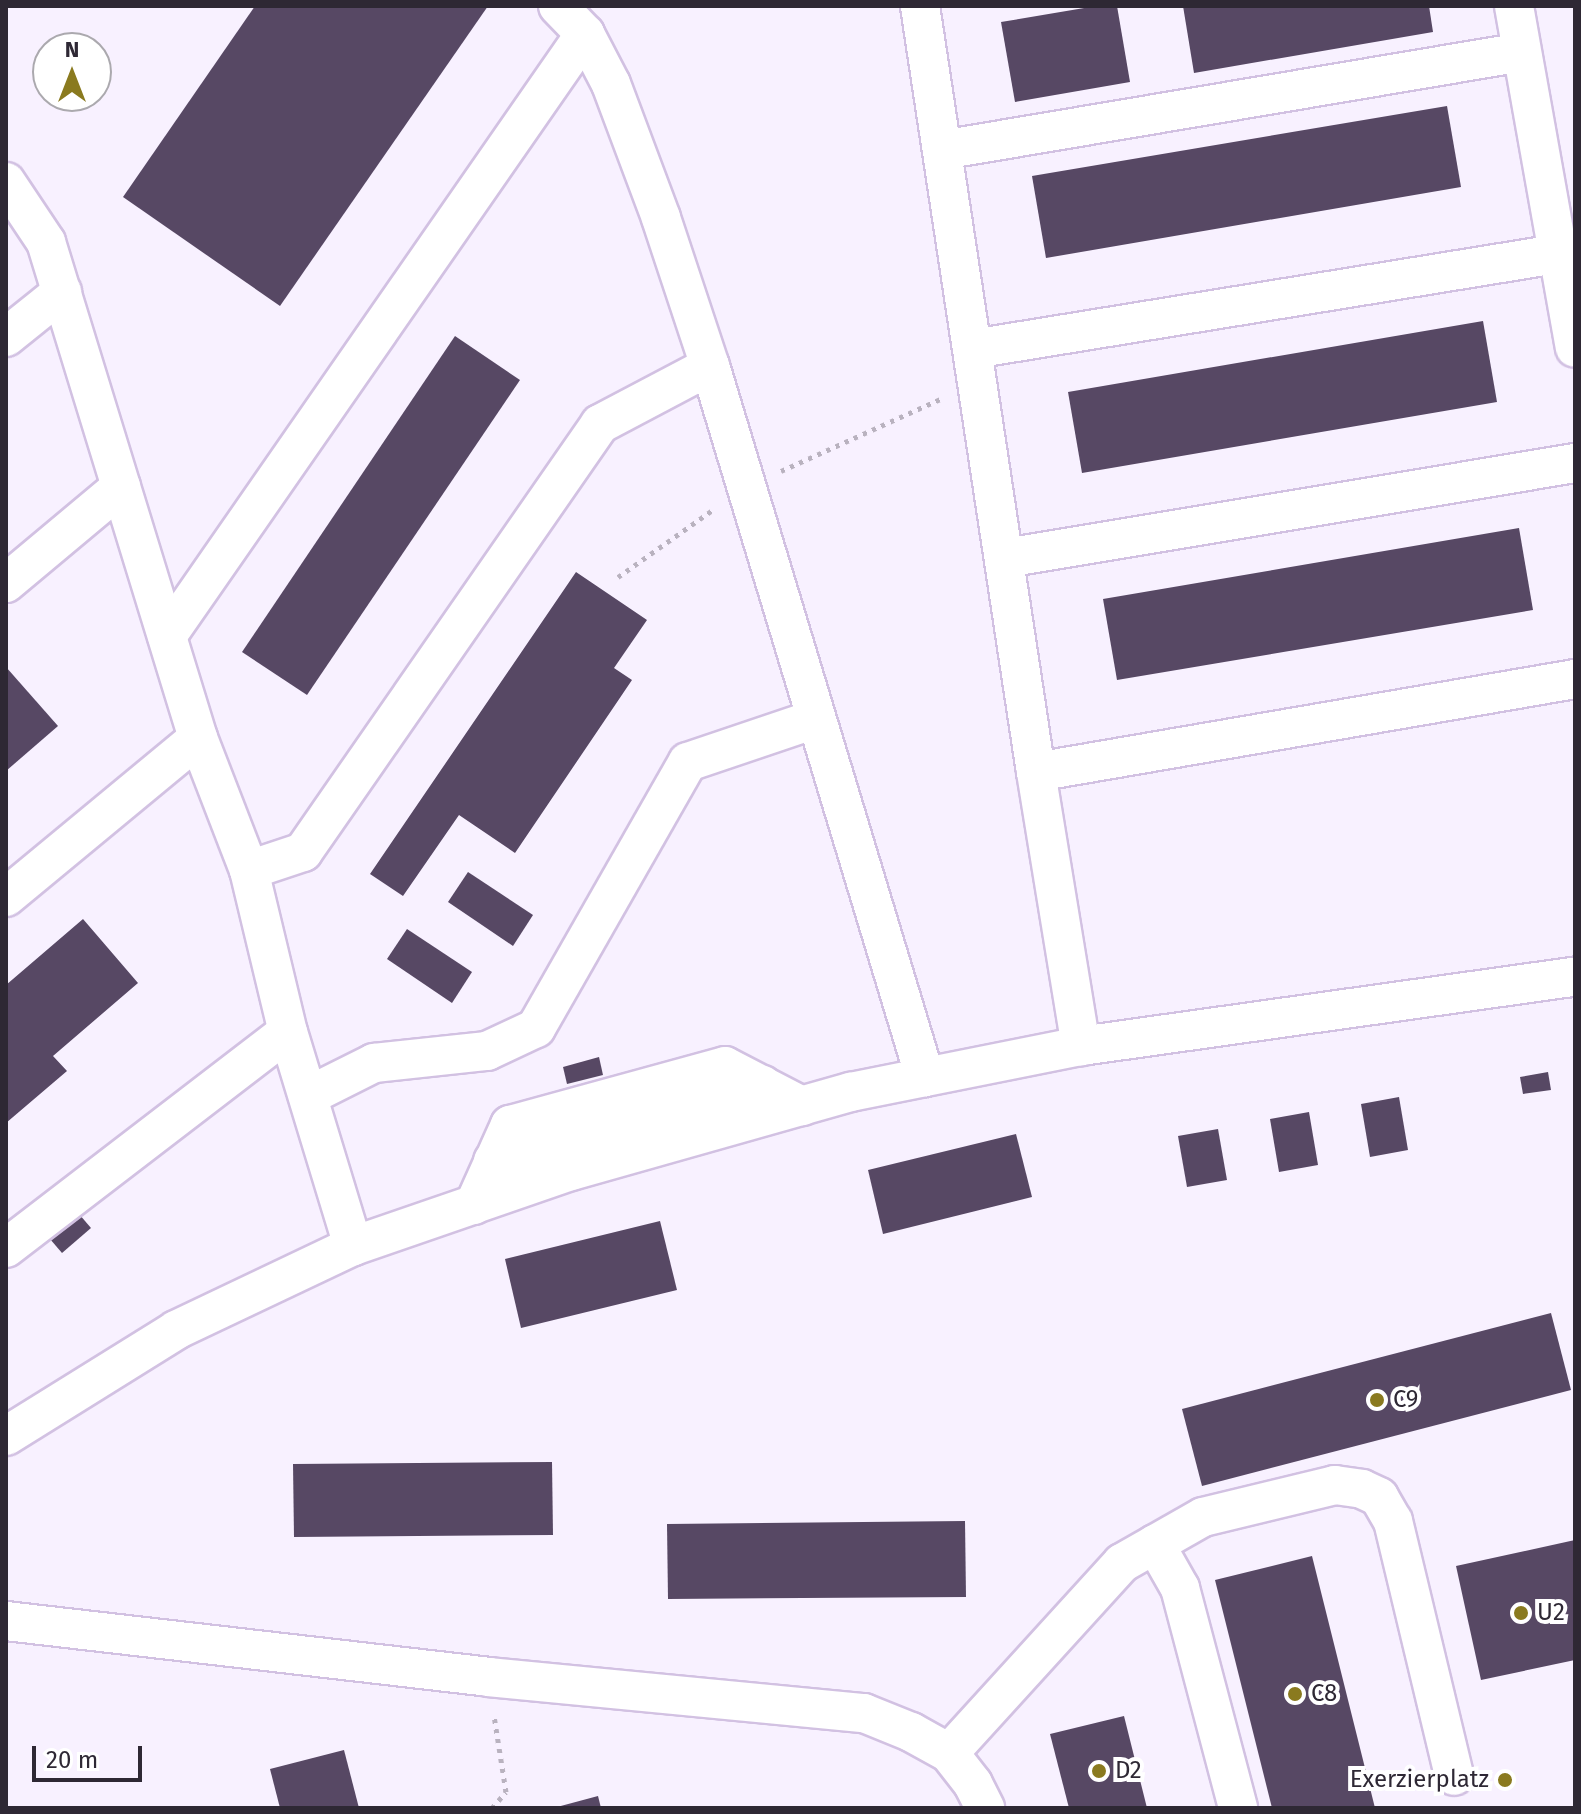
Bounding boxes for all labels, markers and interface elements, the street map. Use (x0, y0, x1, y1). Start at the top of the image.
north arrow (32, 32, 112, 112)
text: N (65, 36, 79, 63)
place label: C9 (1393, 1386, 1418, 1414)
marker: C9 (1368, 1391, 1386, 1409)
place label: U2 (1537, 1599, 1565, 1627)
marker: U2 (1512, 1604, 1530, 1622)
place label: C8 (1311, 1680, 1337, 1708)
marker: C8 (1286, 1685, 1304, 1703)
scale bar (36, 1730, 146, 1780)
text: 20 m (46, 1746, 98, 1774)
place label: D2 (1115, 1757, 1142, 1785)
marker: D2 (1090, 1762, 1108, 1780)
place label: Exerzierplatz (1350, 1766, 1489, 1794)
marker: Exerzierplatz (1496, 1771, 1514, 1789)

